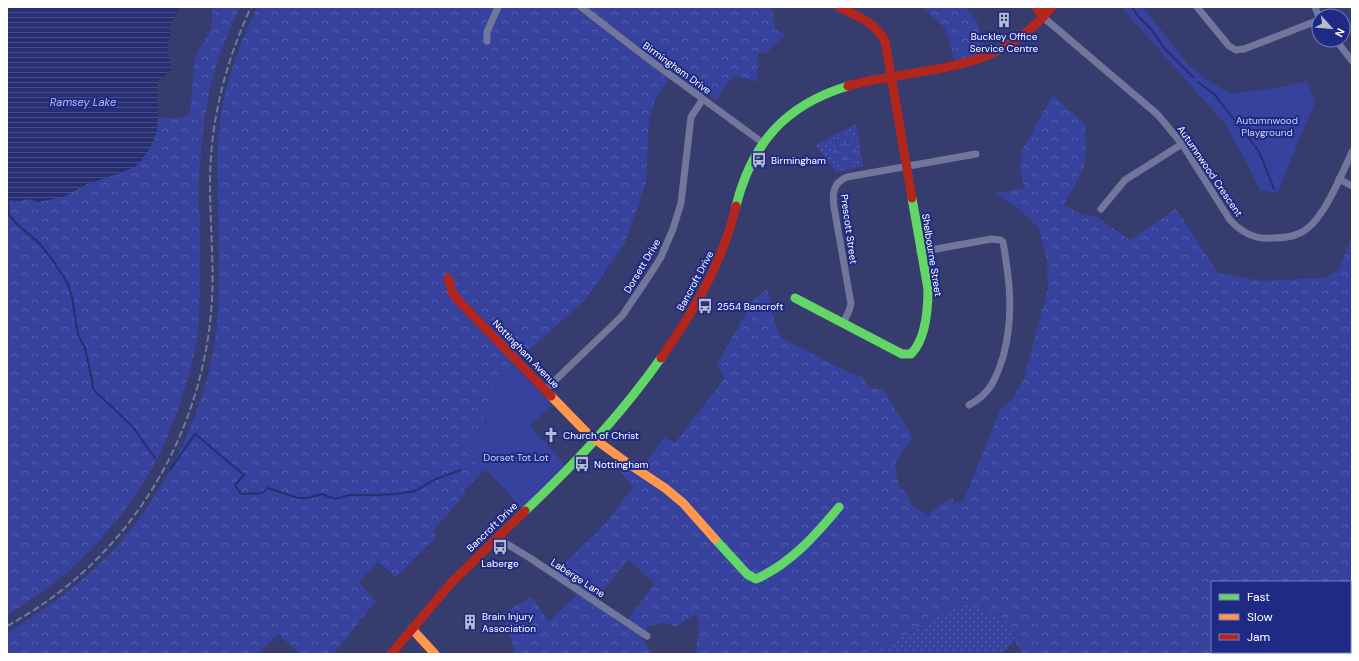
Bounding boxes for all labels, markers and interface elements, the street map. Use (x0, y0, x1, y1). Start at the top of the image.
north arrow (1311, 8, 1351, 48)
building icon: Buckley Office Service Centre (995, 11, 1013, 29)
text: N (1332, 26, 1348, 39)
place label: Buckley Office Service Centre (970, 30, 1039, 55)
street label: Birmingham Drive (640, 39, 714, 97)
water label: Ramsey Lake (50, 95, 116, 109)
park label: Autumnwood Playground (1236, 114, 1298, 139)
street label: Autumnwood Crescent (1175, 123, 1245, 219)
bus stop icon: Birmingham (750, 151, 768, 169)
place label: Birmingham (771, 154, 826, 167)
street label: Prescott Street (838, 193, 860, 265)
street label: Shelbourne Street (919, 213, 945, 297)
street label: Dorsett Drive (621, 236, 663, 296)
street label: Bancroft Drive (674, 249, 716, 313)
bus stop icon: 2554 Bancroft (696, 297, 714, 315)
place label: 2554 Bancroft (717, 300, 783, 313)
street label: Nottingham Avenue (490, 317, 562, 391)
church icon: Church of Christ (542, 426, 560, 444)
place label: Church of Christ (563, 429, 639, 442)
park label: Dorset Tot Lot (483, 451, 549, 464)
bus stop icon: Nottingham (573, 455, 591, 473)
place label: Nottingham (594, 458, 648, 471)
street label: Bancroft Drive (464, 499, 520, 555)
bus stop icon: Laberge (491, 538, 509, 556)
street label: Laberge Lane (548, 556, 608, 601)
place label: Laberge (481, 557, 519, 570)
legend (1211, 581, 1351, 653)
text: Fast (1247, 589, 1270, 605)
text: Slow (1247, 609, 1273, 625)
place label: Brain Injury Association (482, 610, 536, 635)
building icon: Brain Injury Association (461, 613, 479, 631)
text: Jam (1247, 629, 1270, 645)

